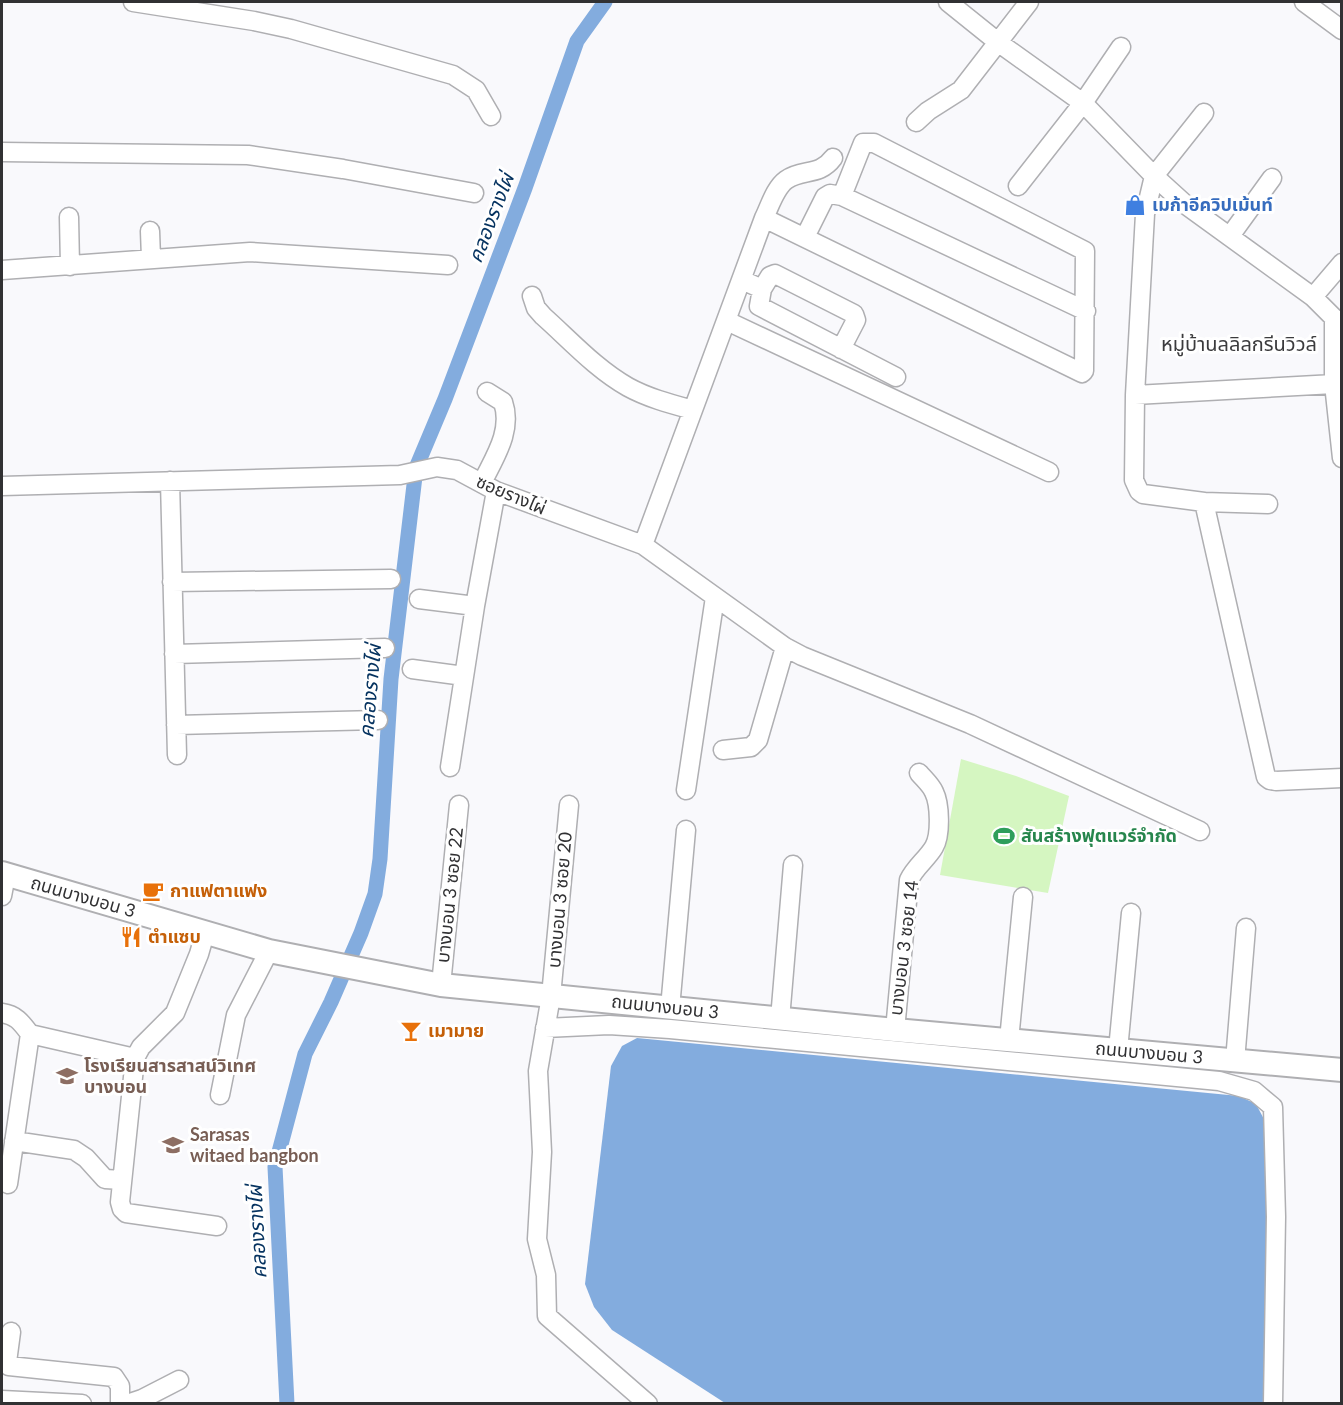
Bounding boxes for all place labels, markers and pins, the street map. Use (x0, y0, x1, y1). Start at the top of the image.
shop icon: เมก้าอีควิปเม้นท์ (1123, 193, 1147, 217)
place label: เมก้าอีควิปเม้นท์ (1152, 193, 1273, 215)
sports icon: สันสร้างฟุตแวร์จำกัด (992, 824, 1016, 848)
place label: สันสร้างฟุตแวร์จำกัด (1021, 824, 1177, 847)
cafe icon: กาแฟตาแฟง (141, 879, 165, 903)
place label: กาแฟตาแฟง (170, 879, 267, 901)
restaurant icon: ตำแซบ (119, 925, 143, 949)
place label: ตำแซบ (148, 925, 201, 947)
bar icon: เมามาย (399, 1019, 423, 1043)
place label: เมามาย (428, 1019, 484, 1041)
place label: โรงเรียนสารสาสน์วิเทศ บางบอน (84, 1054, 256, 1097)
school or university icon: โรงเรียนสารสาสน์วิเทศ บางบอน (55, 1064, 79, 1088)
place label: Sarasas witaed bangbon (190, 1123, 319, 1166)
school or university icon: Sarasas witaed bangbon (161, 1133, 185, 1157)

